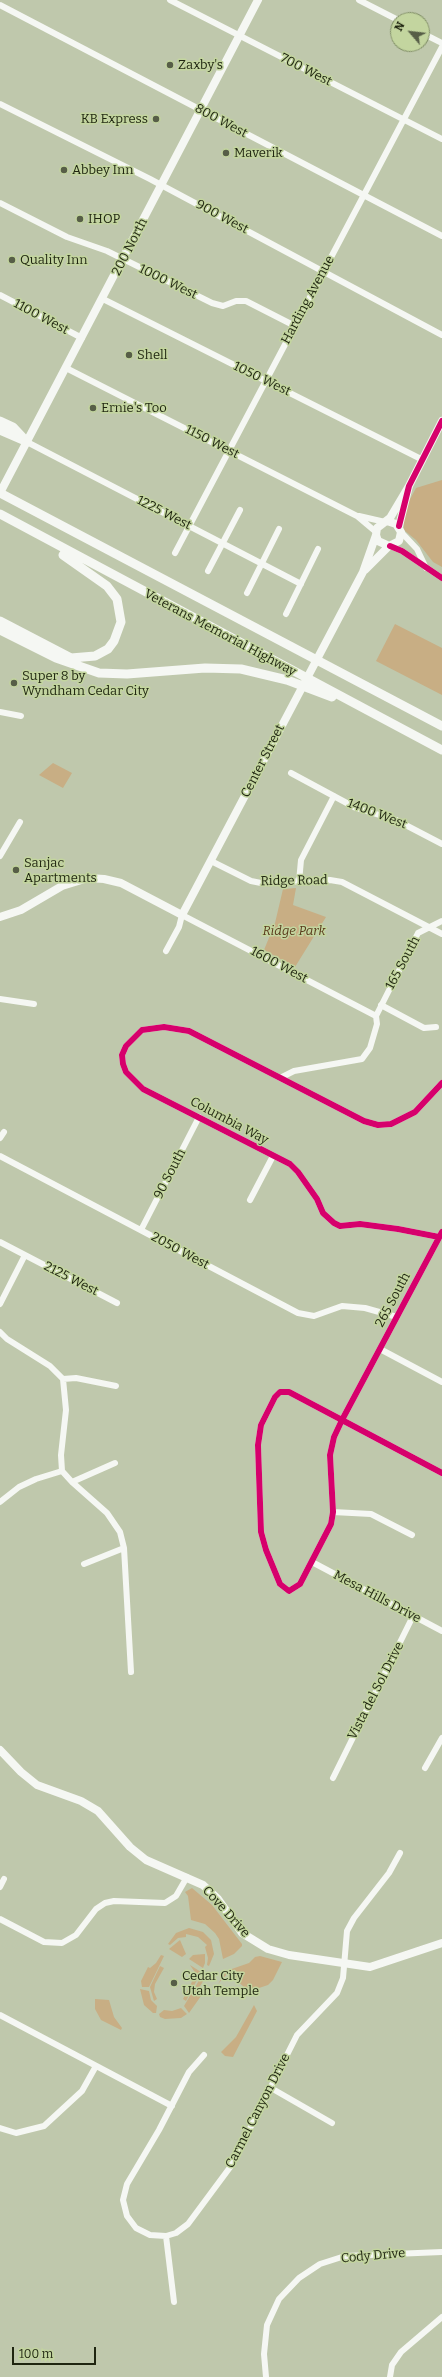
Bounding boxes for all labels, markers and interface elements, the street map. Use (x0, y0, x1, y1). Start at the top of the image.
north arrow (390, 12, 430, 52)
text: N (392, 20, 408, 33)
street label: 700 West (278, 50, 334, 90)
place label: Zaxby's (178, 57, 223, 73)
marker: Zaxby's (165, 60, 175, 70)
street label: 800 West (192, 101, 250, 141)
place label: KB Express (81, 111, 148, 127)
marker: KB Express (151, 114, 161, 124)
place label: Maverik (234, 145, 283, 161)
marker: Maverik (221, 148, 231, 158)
place label: Abbey Inn (72, 162, 133, 178)
marker: Abbey Inn (59, 165, 69, 175)
street label: 900 West (193, 197, 251, 237)
place label: IHOP (88, 211, 120, 227)
marker: IHOP (75, 214, 85, 224)
street label: 200 North (109, 216, 151, 278)
place label: Quality Inn (20, 252, 88, 268)
street label: Harding Avenue (278, 253, 338, 347)
marker: Quality Inn (7, 255, 17, 265)
street label: 1000 West (136, 261, 200, 303)
street label: 1100 West (11, 296, 71, 338)
place label: Shell (137, 347, 167, 363)
marker: Shell (124, 350, 134, 360)
street label: 1050 West (231, 358, 293, 400)
place label: Ernie's Too (101, 400, 167, 416)
marker: Ernie's Too (88, 403, 98, 413)
street label: 1150 West (182, 422, 242, 462)
street label: 1225 West (134, 493, 194, 533)
street label: Veterans Memorial Highway (141, 586, 299, 680)
place label: Super 8 by Wyndham Cedar City (22, 668, 149, 699)
marker: Super 8 by Wyndham Cedar City (9, 678, 19, 688)
street label: Center Street (238, 722, 288, 800)
street label: 1400 West (345, 796, 409, 832)
place label: Sanjac Apartments (24, 855, 97, 886)
marker: Sanjac Apartments (11, 865, 21, 875)
street label: Ridge Road (260, 873, 328, 889)
park label: Ridge Park (262, 923, 326, 939)
street label: 165 South (382, 934, 424, 992)
street label: 1600 West (248, 943, 310, 987)
street label: Columbia Way (187, 1094, 271, 1148)
street label: 90 South (151, 1146, 189, 1202)
street label: 2050 West (148, 1229, 212, 1273)
street label: 2125 West (41, 1259, 101, 1299)
street label: 265 South (372, 1270, 414, 1330)
street label: Mesa Hills Drive (331, 1567, 423, 1627)
street label: Vista del Sol Drive (345, 1640, 407, 1742)
street label: Cove Drive (199, 1883, 253, 1941)
place label: Cedar City Utah Temple (182, 1968, 259, 1999)
marker: Cedar City Utah Temple (169, 1978, 179, 1988)
street label: Carmel Canyon Drive (222, 2051, 294, 2171)
street label: Cody Drive (340, 2245, 406, 2267)
scale bar (14, 2339, 98, 2365)
text: 100 m (19, 2347, 53, 2361)

